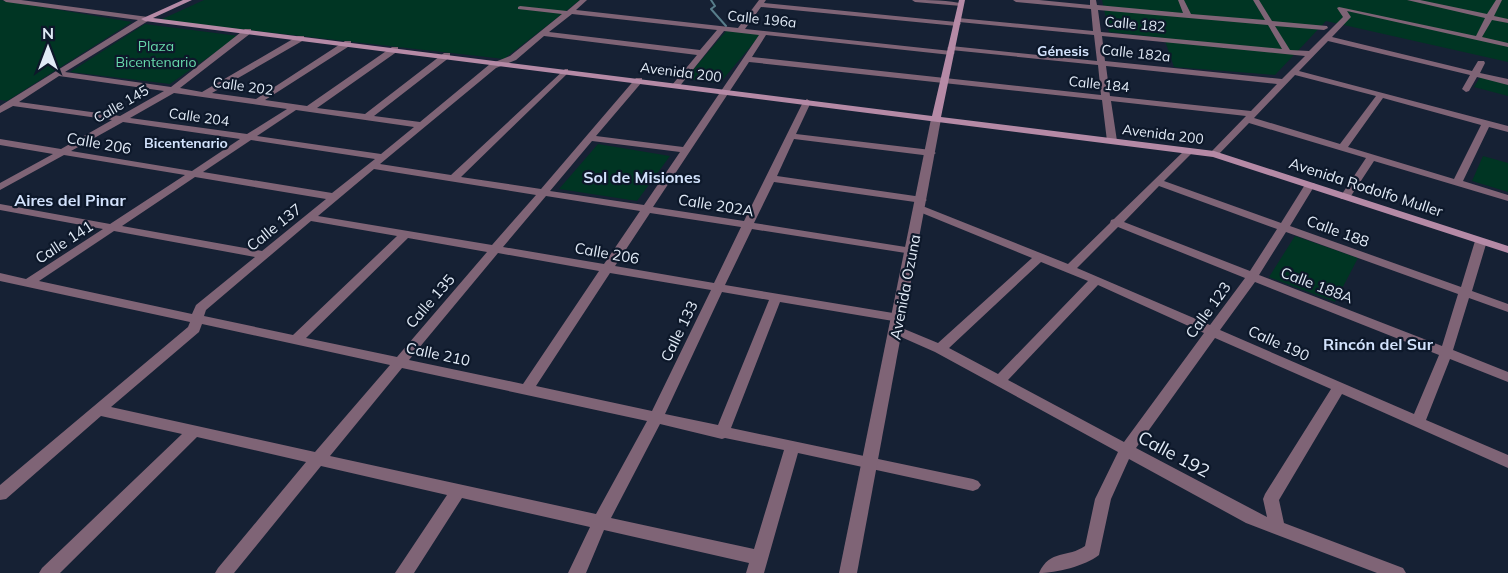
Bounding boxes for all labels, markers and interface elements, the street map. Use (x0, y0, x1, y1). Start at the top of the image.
street label: Calle 196a (727, 6, 797, 32)
street label: Calle 182 (1104, 12, 1166, 36)
north arrow (18, 18, 78, 78)
text: N (42, 23, 54, 43)
park label: Plaza Bicentenario (116, 37, 196, 71)
street label: Calle 182a (1101, 40, 1171, 66)
district label: Génesis (1037, 42, 1089, 60)
street label: Avenida 200 (639, 58, 723, 86)
street label: Calle 184 (1068, 72, 1131, 96)
street label: Calle 202 (212, 73, 274, 99)
street label: Calle 145 (90, 81, 152, 127)
street label: Calle 204 (168, 104, 231, 130)
street label: Avenida 200 (1121, 120, 1205, 148)
street label: Calle 206 (65, 128, 133, 158)
district label: Bicentenario (144, 134, 228, 152)
street label: Avenida Rodolfo Muller (1287, 153, 1446, 221)
district label: Sol de Misiones (583, 167, 701, 187)
district label: Aires del Pinar (14, 190, 126, 210)
street label: Calle 202A (677, 190, 755, 220)
street label: Calle 137 (243, 199, 305, 255)
street label: Calle 188 (1304, 211, 1372, 251)
street label: Calle 141 (31, 216, 97, 268)
street label: Avenida Ozuna (885, 233, 925, 341)
street label: Calle 206 (573, 238, 641, 268)
street label: Calle 188A (1278, 262, 1356, 308)
street label: Calle 135 (401, 270, 459, 332)
street label: Calle 123 (1181, 278, 1235, 342)
street label: Calle 133 (656, 298, 702, 364)
street label: Calle 190 (1245, 321, 1313, 365)
district label: Rincón del Sur (1323, 334, 1434, 354)
street label: Calle 210 (404, 338, 472, 370)
street label: Calle 192 (1134, 425, 1214, 483)

